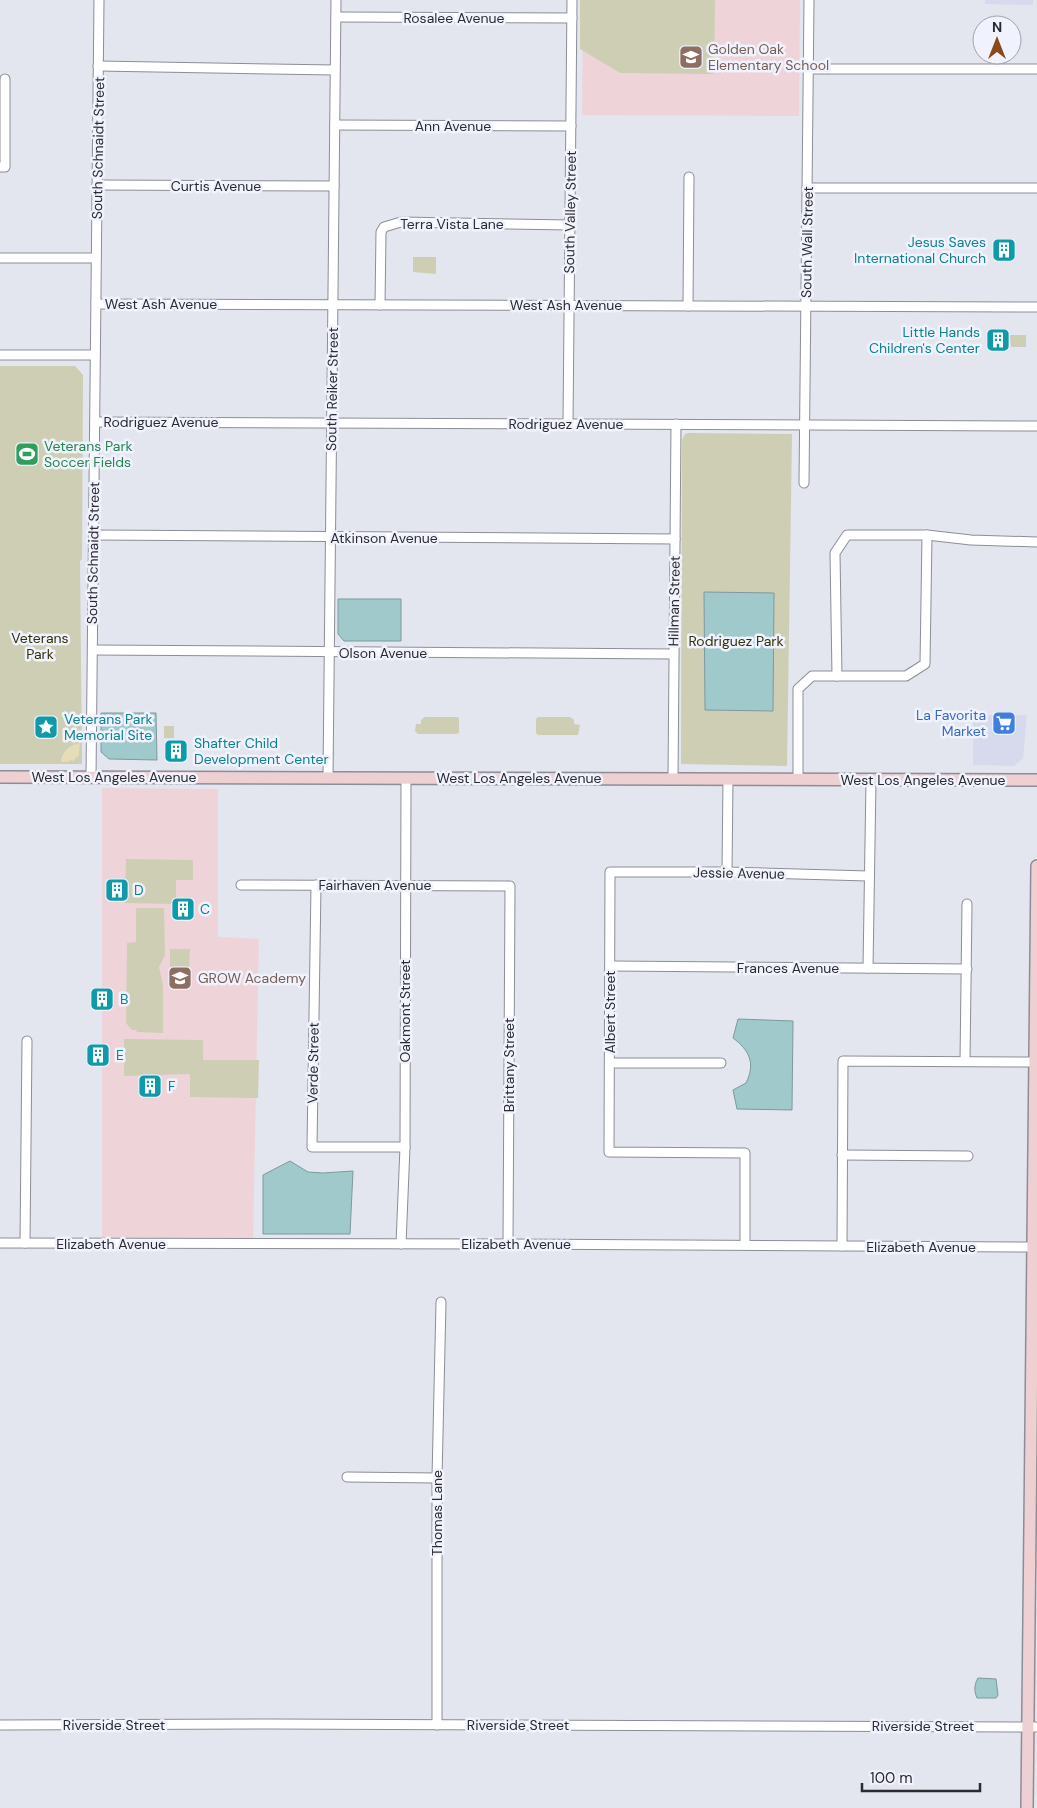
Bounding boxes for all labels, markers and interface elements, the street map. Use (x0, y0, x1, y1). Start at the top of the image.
street label: Rosalee Avenue (403, 9, 505, 27)
north arrow (972, 15, 1022, 65)
text: N (992, 18, 1002, 36)
place label: Golden Oak Elementary School (708, 40, 829, 74)
school or university icon: Golden Oak Elementary School (678, 44, 704, 70)
street label: South Schnaidt Street (88, 77, 108, 219)
street label: Ann Avenue (415, 117, 491, 135)
street label: South Valley Street (560, 150, 580, 274)
street label: Curtis Avenue (171, 177, 261, 195)
street label: South Wall Street (797, 186, 817, 298)
street label: Terra Vista Lane (400, 215, 504, 233)
place label: Jesus Saves International Church (854, 233, 986, 267)
building icon: Jesus Saves International Church (991, 237, 1017, 263)
street label: West Ash Avenue (105, 295, 217, 313)
street label: West Ash Avenue (510, 296, 622, 314)
place label: Little Hands Children's Center (869, 323, 980, 357)
street label: South Reiker Street (322, 327, 342, 451)
building icon: Little Hands Children's Center (985, 327, 1011, 353)
street label: Rodriguez Avenue (103, 413, 219, 431)
street label: Rodriguez Avenue (508, 415, 624, 433)
place label: Veterans Park Soccer Fields (44, 437, 133, 471)
sports icon: Veterans Park Soccer Fields (14, 441, 40, 467)
street label: South Schnaidt Street (83, 482, 103, 624)
street label: Atkinson Avenue (330, 529, 438, 547)
street label: Hillman Street (664, 556, 684, 646)
park label: Veterans Park (11, 629, 69, 663)
park label: Rodriguez Park (688, 632, 784, 650)
street label: Olson Avenue (339, 644, 427, 662)
place label: La Favorita Market (916, 706, 986, 740)
place label: Veterans Park Memorial Site (64, 710, 153, 744)
supermarket icon: La Favorita Market (991, 710, 1017, 736)
place icon: Veterans Park Memorial Site (33, 714, 59, 740)
place label: Shafter Child Development Center (194, 734, 329, 768)
building icon: Shafter Child Development Center (163, 738, 189, 764)
street label: West Los Angeles Avenue (31, 768, 197, 786)
street label: West Los Angeles Avenue (436, 769, 602, 787)
street label: West Los Angeles Avenue (840, 771, 1006, 789)
street label: Jessie Avenue (693, 863, 785, 883)
street label: Fairhaven Avenue (319, 876, 431, 894)
building icon: D (104, 877, 130, 903)
place label: D (134, 881, 144, 899)
building icon: C (170, 896, 196, 922)
place label: C (200, 900, 210, 918)
street label: Oakmont Street (396, 959, 414, 1063)
street label: Frances Avenue (737, 959, 839, 977)
school or university icon: GROW Academy (167, 965, 193, 991)
place label: GROW Academy (198, 969, 306, 987)
street label: Albert Street (601, 970, 619, 1054)
building icon: B (89, 986, 115, 1012)
place label: B (120, 990, 128, 1008)
street label: Brittany Street (500, 1018, 518, 1112)
street label: Verde Street (303, 1022, 323, 1104)
building icon: E (85, 1042, 111, 1068)
place label: E (116, 1046, 124, 1064)
building icon: F (137, 1073, 163, 1099)
place label: F (168, 1077, 176, 1095)
street label: Elizabeth Avenue (56, 1235, 166, 1253)
street label: Elizabeth Avenue (461, 1235, 571, 1253)
street label: Elizabeth Avenue (866, 1238, 976, 1256)
street label: Thomas Lane (428, 1470, 446, 1556)
street label: Riverside Street (63, 1716, 165, 1734)
street label: Riverside Street (467, 1716, 569, 1734)
street label: Riverside Street (872, 1717, 974, 1735)
scale bar (862, 1760, 980, 1792)
text: 100 m (870, 1768, 913, 1788)

